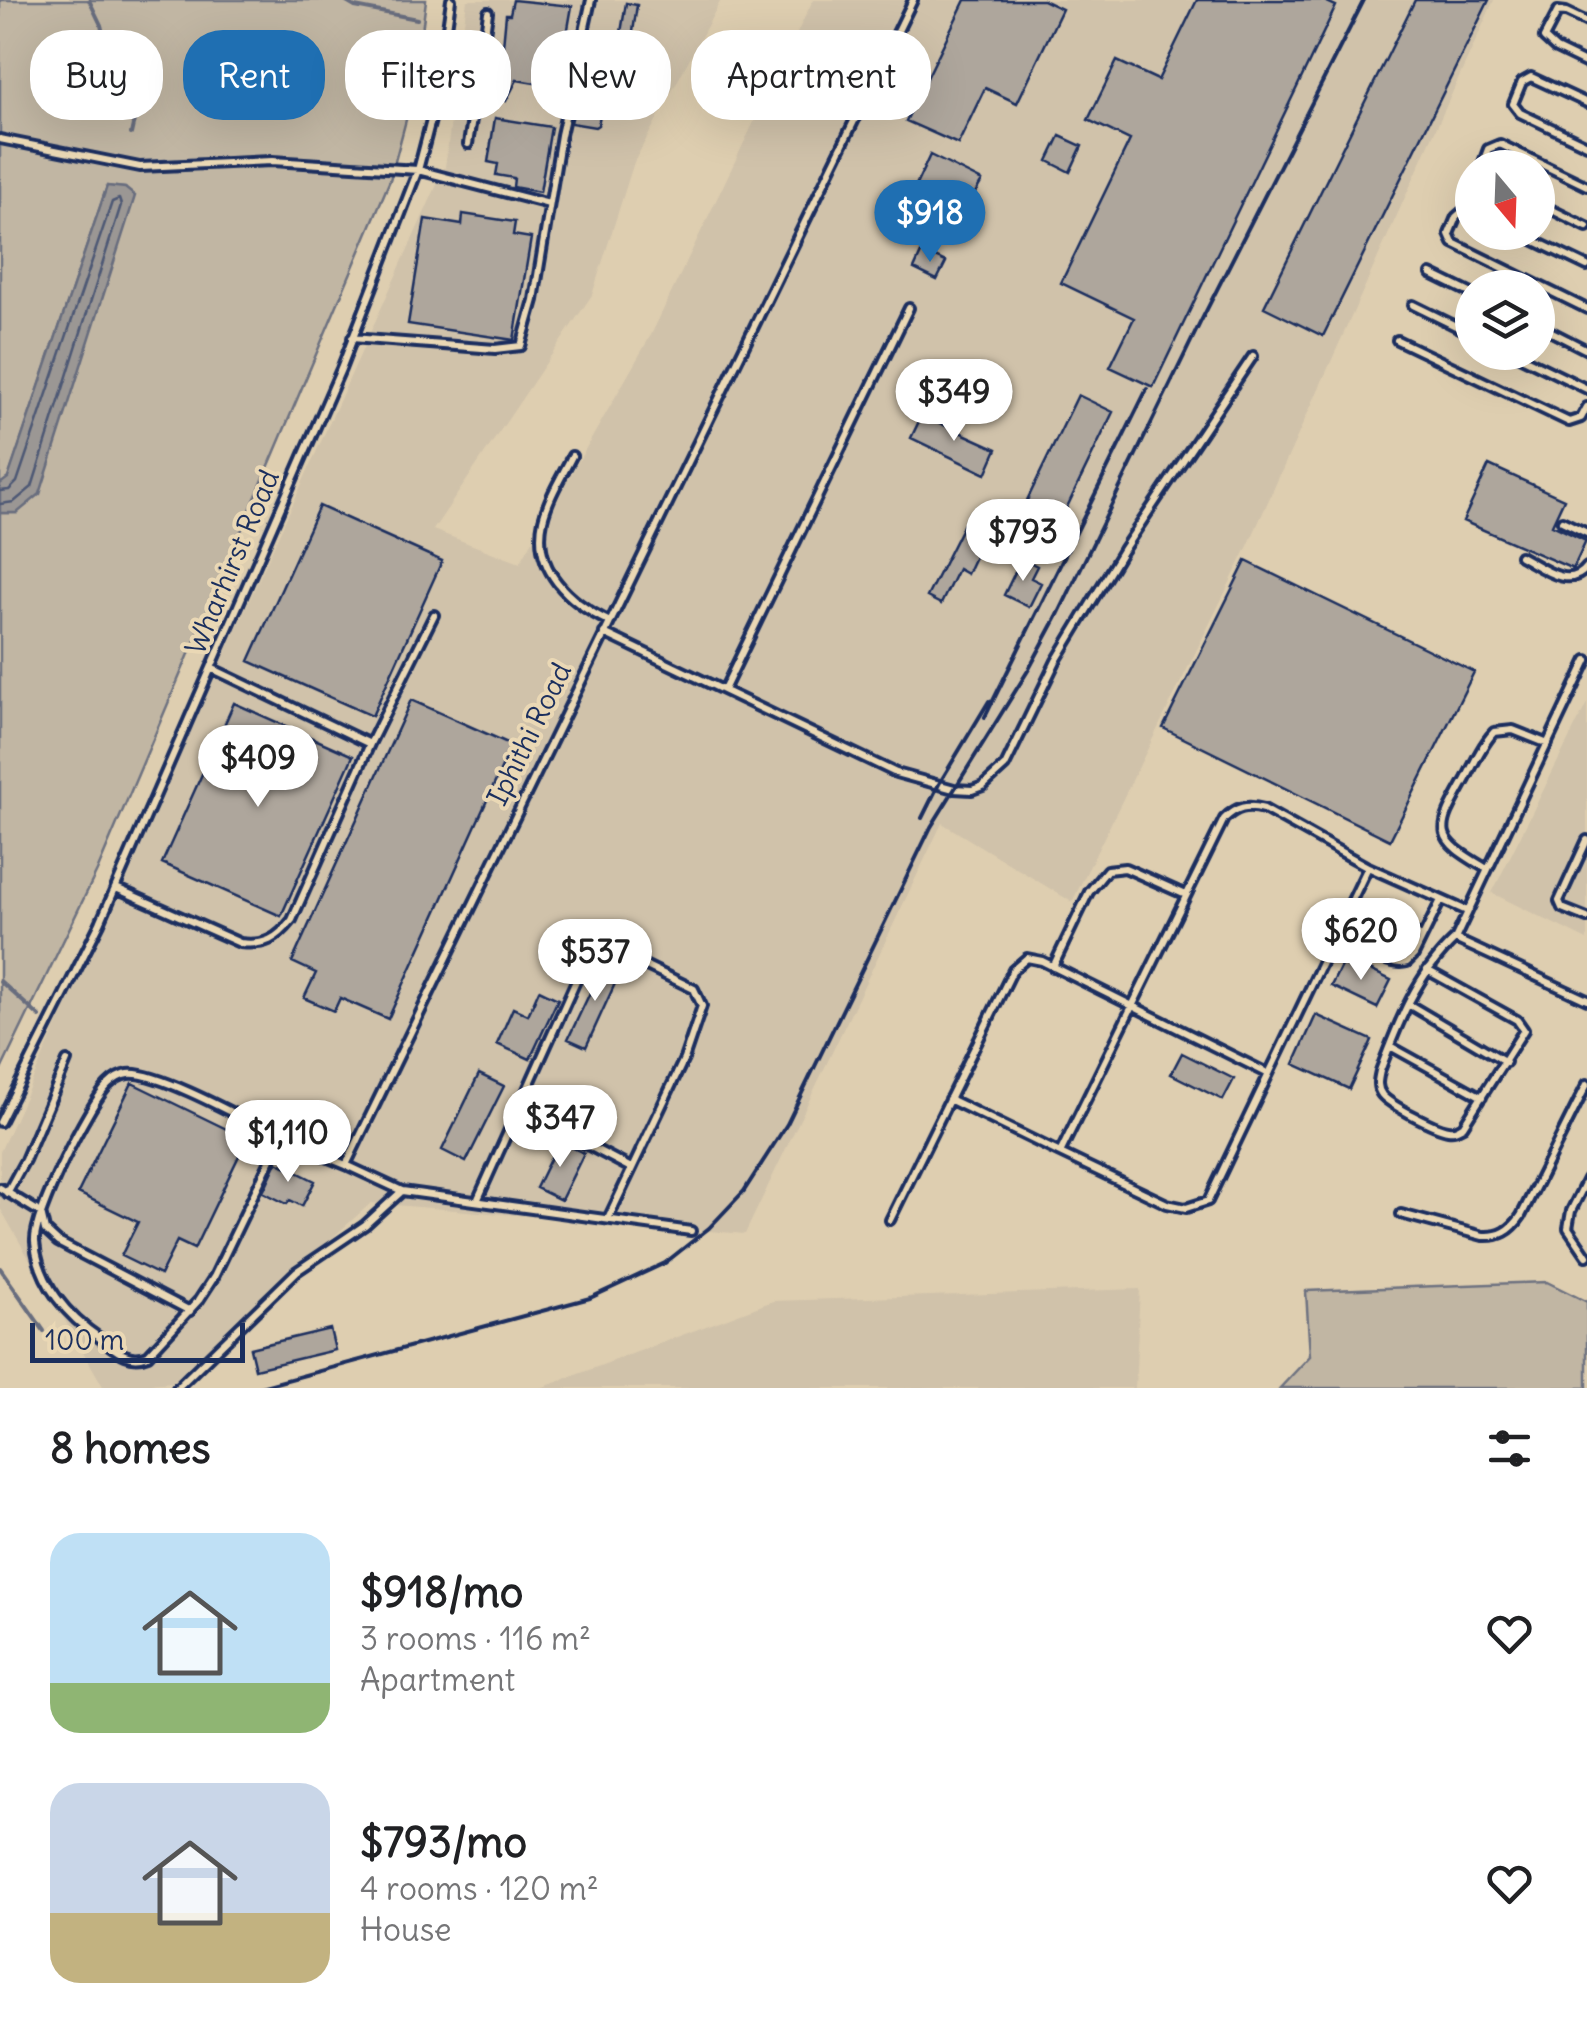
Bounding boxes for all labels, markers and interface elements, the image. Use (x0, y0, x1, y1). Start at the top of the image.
chip: Buy (30, 30, 163, 120)
chip: Rent (183, 30, 325, 120)
chip: Filters (345, 30, 511, 120)
chip: New (531, 30, 671, 120)
chip: Apartment (691, 30, 931, 120)
north arrow (1455, 150, 1555, 250)
map controls (1455, 150, 1555, 370)
pin: $918 (871, 180, 989, 265)
text: $918 (896, 192, 964, 233)
button: layers (1455, 270, 1555, 370)
pin: $349 (895, 359, 1013, 444)
text: $349 (918, 371, 990, 412)
street label: Wharhirst Road (177, 464, 287, 660)
pin: $793 (964, 499, 1082, 584)
text: $793 (988, 511, 1058, 552)
street label: Iphithi Road (479, 657, 579, 811)
pin: $409 (199, 725, 317, 810)
text: $409 (220, 737, 296, 778)
pin: $620 (1302, 898, 1420, 983)
text: $620 (1324, 910, 1398, 951)
pin: $537 (536, 919, 654, 1004)
text: $537 (560, 931, 630, 972)
pin: $347 (501, 1085, 619, 1170)
text: $347 (525, 1097, 595, 1138)
pin: $1,110 (207, 1100, 369, 1185)
text: $1,110 (247, 1112, 329, 1153)
scale bar (30, 1318, 245, 1362)
text: 100 m (45, 1322, 124, 1358)
icon: filters (1482, 1421, 1537, 1476)
text: 8 homes (50, 1422, 211, 1474)
text: $918/mo (360, 1566, 523, 1618)
icon: home (130, 1573, 250, 1693)
icon: heart (1482, 1606, 1537, 1661)
text: 3 rooms · 116 m² (360, 1618, 591, 1659)
text: Apartment (360, 1659, 515, 1700)
text: $793/mo (360, 1816, 527, 1868)
icon: home (130, 1823, 250, 1943)
icon: heart (1482, 1856, 1537, 1911)
text: 4 rooms · 120 m² (360, 1868, 599, 1909)
text: House (360, 1909, 451, 1950)

